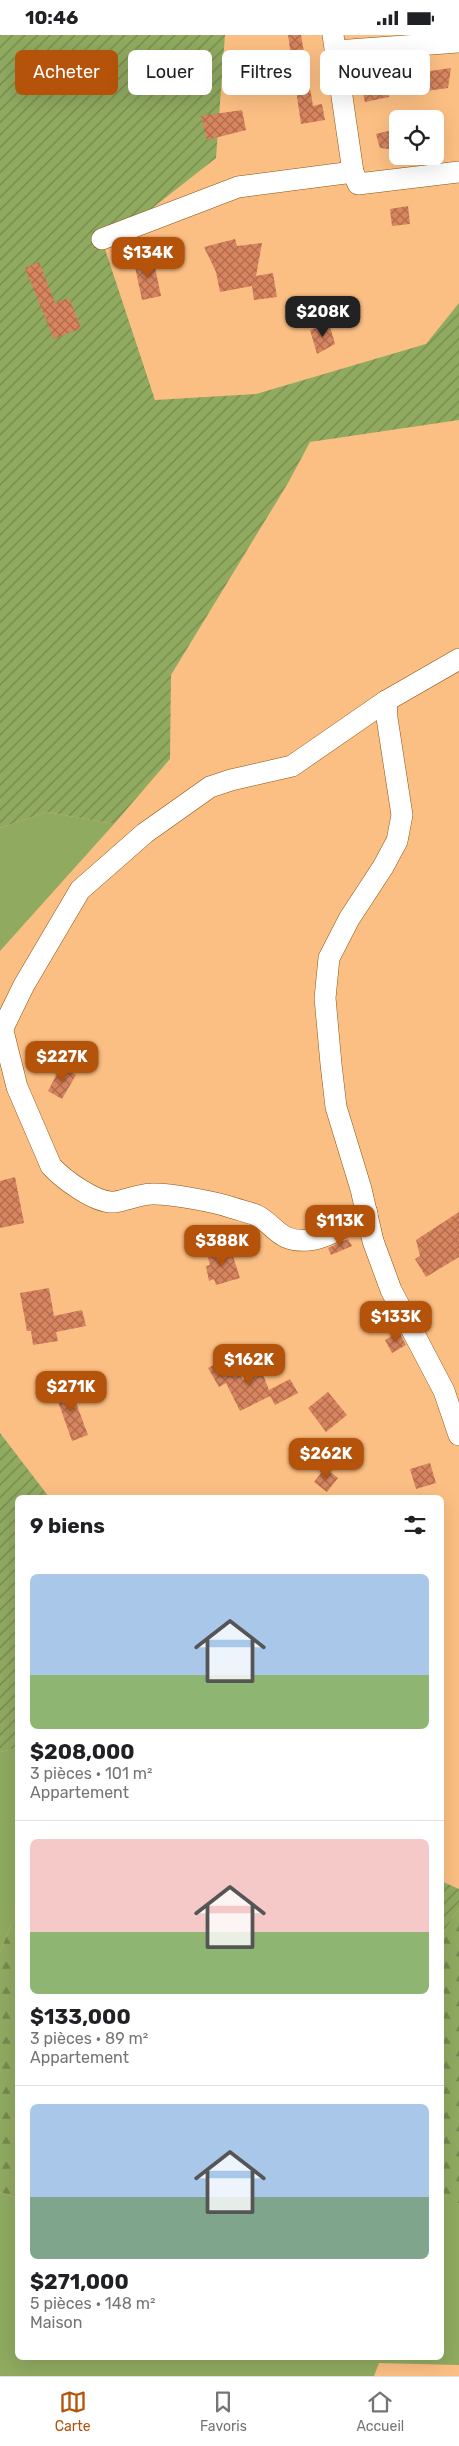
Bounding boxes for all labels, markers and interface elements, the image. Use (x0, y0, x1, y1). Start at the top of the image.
text: 10:46 (25, 6, 78, 29)
chip: Acheter (15, 50, 118, 95)
chip: Louer (128, 50, 212, 95)
chip: Filtres (222, 50, 310, 95)
chip: Nouveau (320, 50, 430, 95)
map controls (389, 110, 444, 165)
button: locate (389, 110, 444, 165)
pin: $134K (113, 237, 183, 279)
text: $134K (123, 243, 173, 262)
pin: $208K (288, 295, 358, 338)
text: $208K (296, 302, 350, 321)
pin: $227K (27, 1041, 97, 1083)
text: $227K (36, 1047, 88, 1066)
pin: $113K (305, 1205, 375, 1247)
text: $113K (316, 1211, 364, 1230)
pin: $388K (187, 1225, 257, 1267)
text: $388K (195, 1231, 249, 1250)
pin: $133K (361, 1301, 431, 1343)
text: $133K (371, 1307, 421, 1326)
pin: $162K (214, 1343, 284, 1386)
text: $162K (224, 1350, 274, 1369)
pin: $271K (36, 1371, 106, 1413)
text: $271K (47, 1377, 95, 1396)
pin: $262K (291, 1437, 361, 1480)
text: $262K (300, 1444, 352, 1463)
icon: filters (401, 1511, 429, 1539)
text: 9 biens (30, 1513, 105, 1538)
icon: home (185, 1606, 275, 1696)
text: $208,000 (30, 1739, 135, 1764)
text: 3 pièces · 101 m² (30, 1764, 152, 1783)
text: Appartement (30, 1783, 129, 1802)
icon: home (185, 1872, 275, 1962)
text: $133,000 (30, 2004, 131, 2029)
text: 3 pièces · 89 m² (30, 2029, 148, 2048)
text: Appartement (30, 2048, 129, 2067)
icon: home (185, 2137, 275, 2227)
text: $271,000 (30, 2269, 129, 2294)
text: 5 pièces · 148 m² (30, 2294, 155, 2313)
text: Maison (30, 2313, 82, 2332)
tab: Carte (55, 2388, 90, 2435)
tab: Favoris (200, 2388, 247, 2435)
tab: Accueil (356, 2388, 404, 2435)

